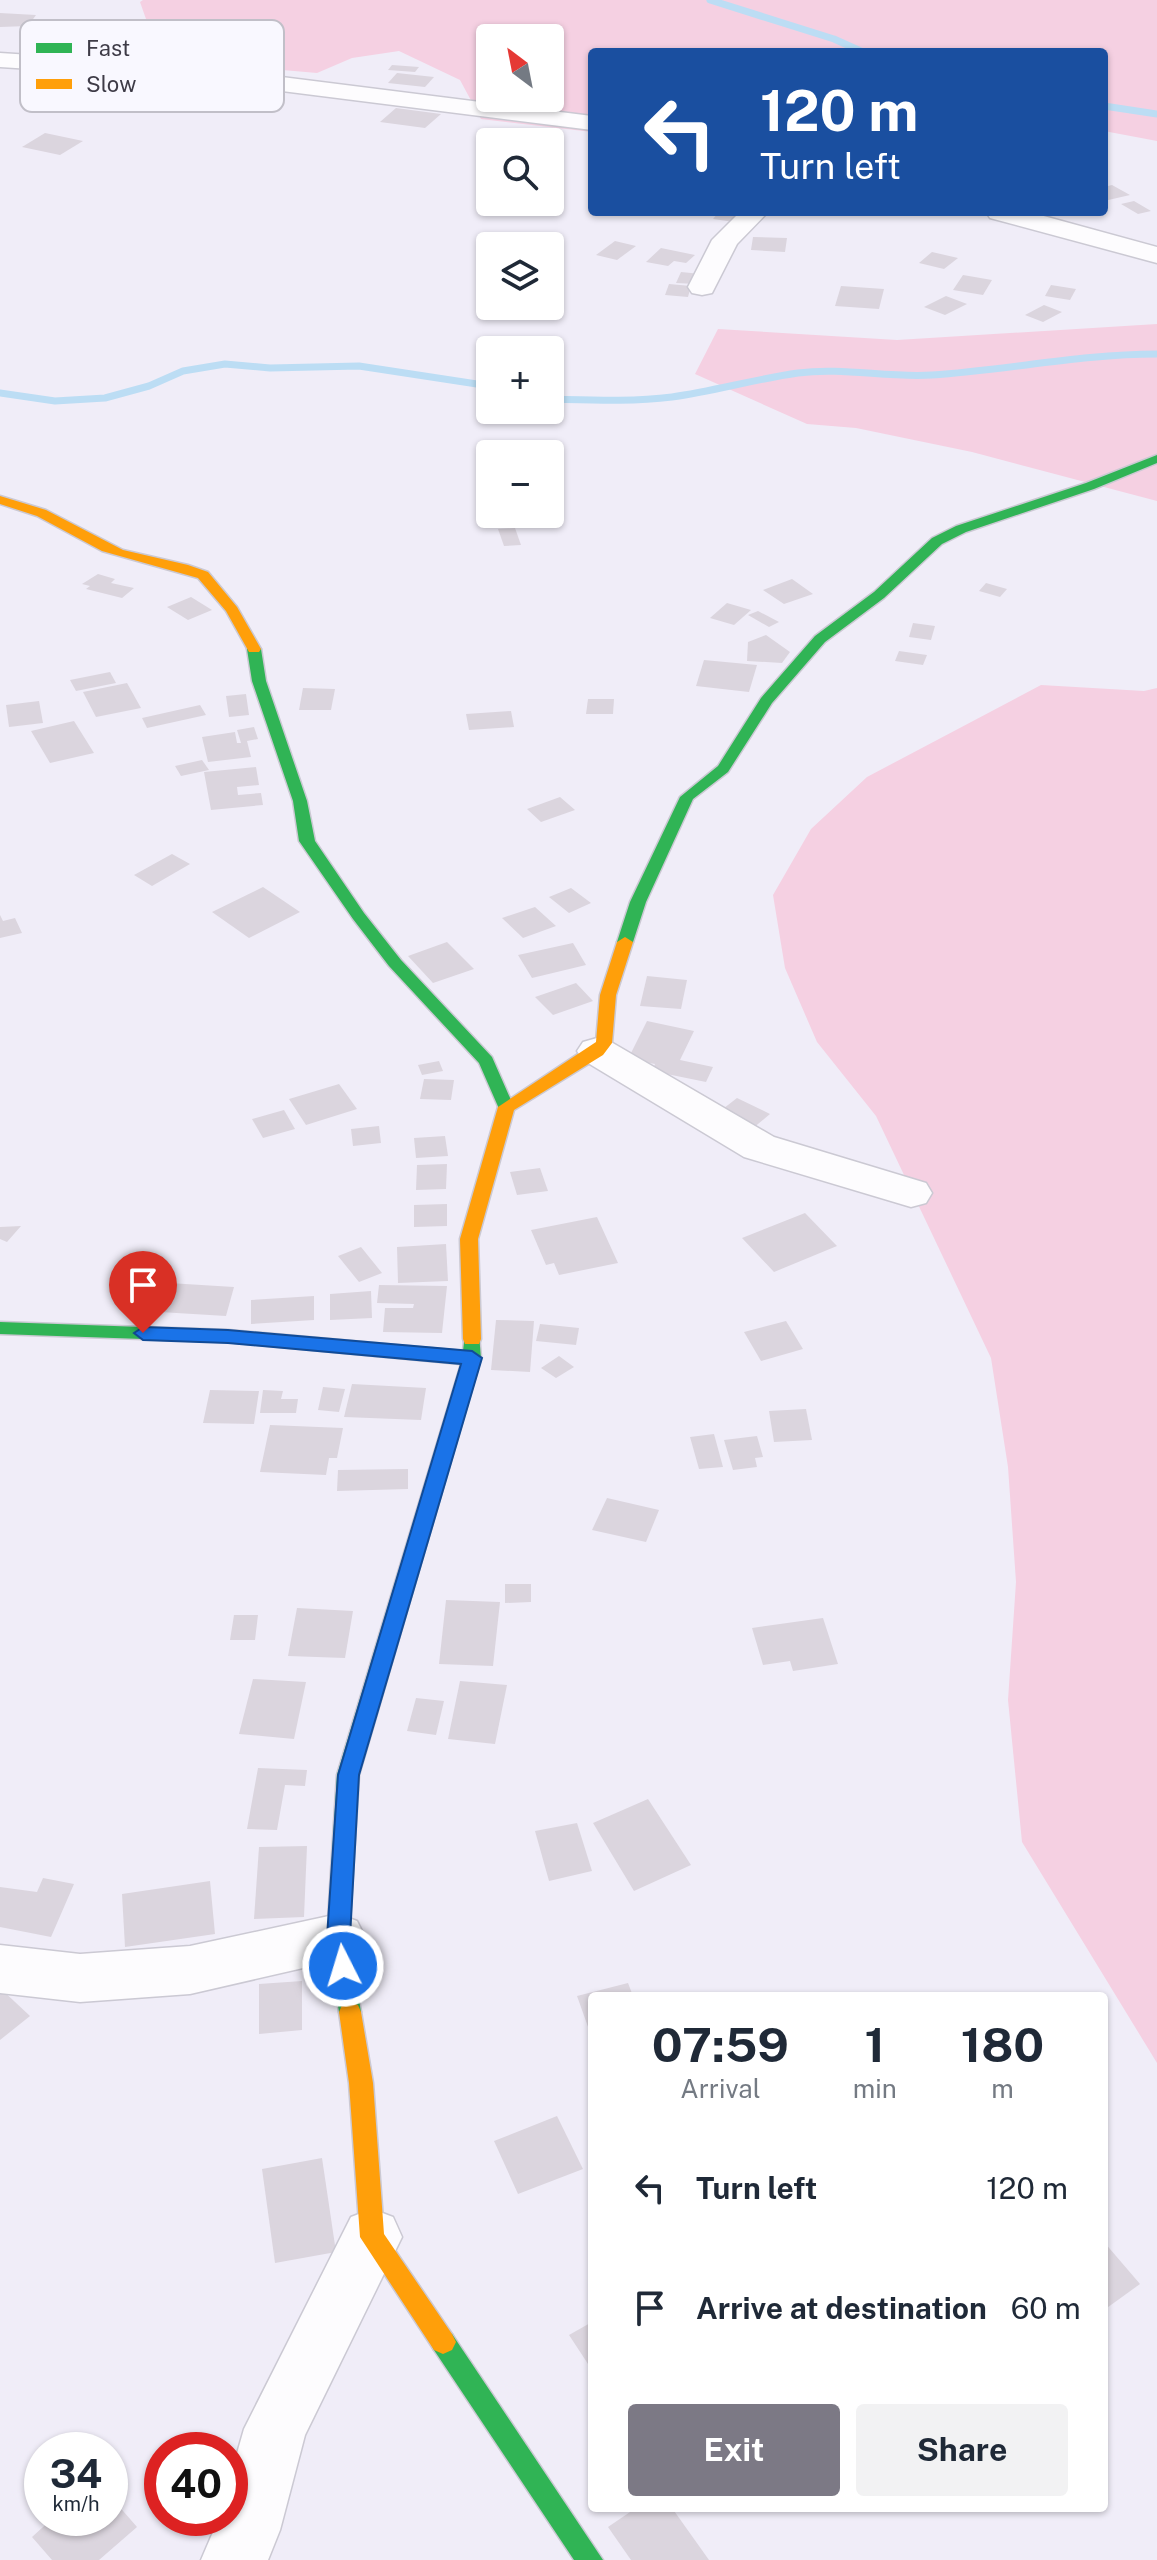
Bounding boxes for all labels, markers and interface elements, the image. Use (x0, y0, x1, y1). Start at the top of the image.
legend (20, 20, 284, 112)
north arrow (476, 24, 564, 112)
map controls (476, 24, 564, 528)
text: Fast (86, 35, 130, 61)
text: Slow (86, 71, 136, 97)
text: 120 m (760, 78, 918, 144)
icon: left (628, 80, 732, 184)
button: search (476, 128, 564, 216)
text: Turn left (760, 145, 901, 187)
button: layers (476, 232, 564, 320)
button: + (476, 336, 564, 424)
button: − (476, 440, 564, 528)
pin (109, 1251, 177, 1333)
icon: arrive (121, 1263, 165, 1307)
position arrow (301, 1924, 385, 2008)
text: 07:59 (652, 2016, 789, 2073)
text: 1 (865, 2016, 885, 2073)
text: 180 (961, 2016, 1044, 2073)
text: Arrival (680, 2073, 761, 2104)
text: min (853, 2073, 897, 2104)
text: m (991, 2073, 1014, 2104)
icon: left (628, 2166, 672, 2210)
text: Turn left (696, 2170, 817, 2206)
text: 120 m (986, 2170, 1068, 2206)
icon: arrive (628, 2286, 672, 2330)
text: Arrive at destination (696, 2290, 987, 2326)
text: 60 m (1011, 2290, 1081, 2326)
button: Exit (628, 2404, 840, 2496)
button: Share (856, 2404, 1068, 2496)
speed limit sign: 40 (144, 2432, 248, 2536)
text: 34 (50, 2450, 102, 2497)
text: km/h (52, 2492, 100, 2516)

